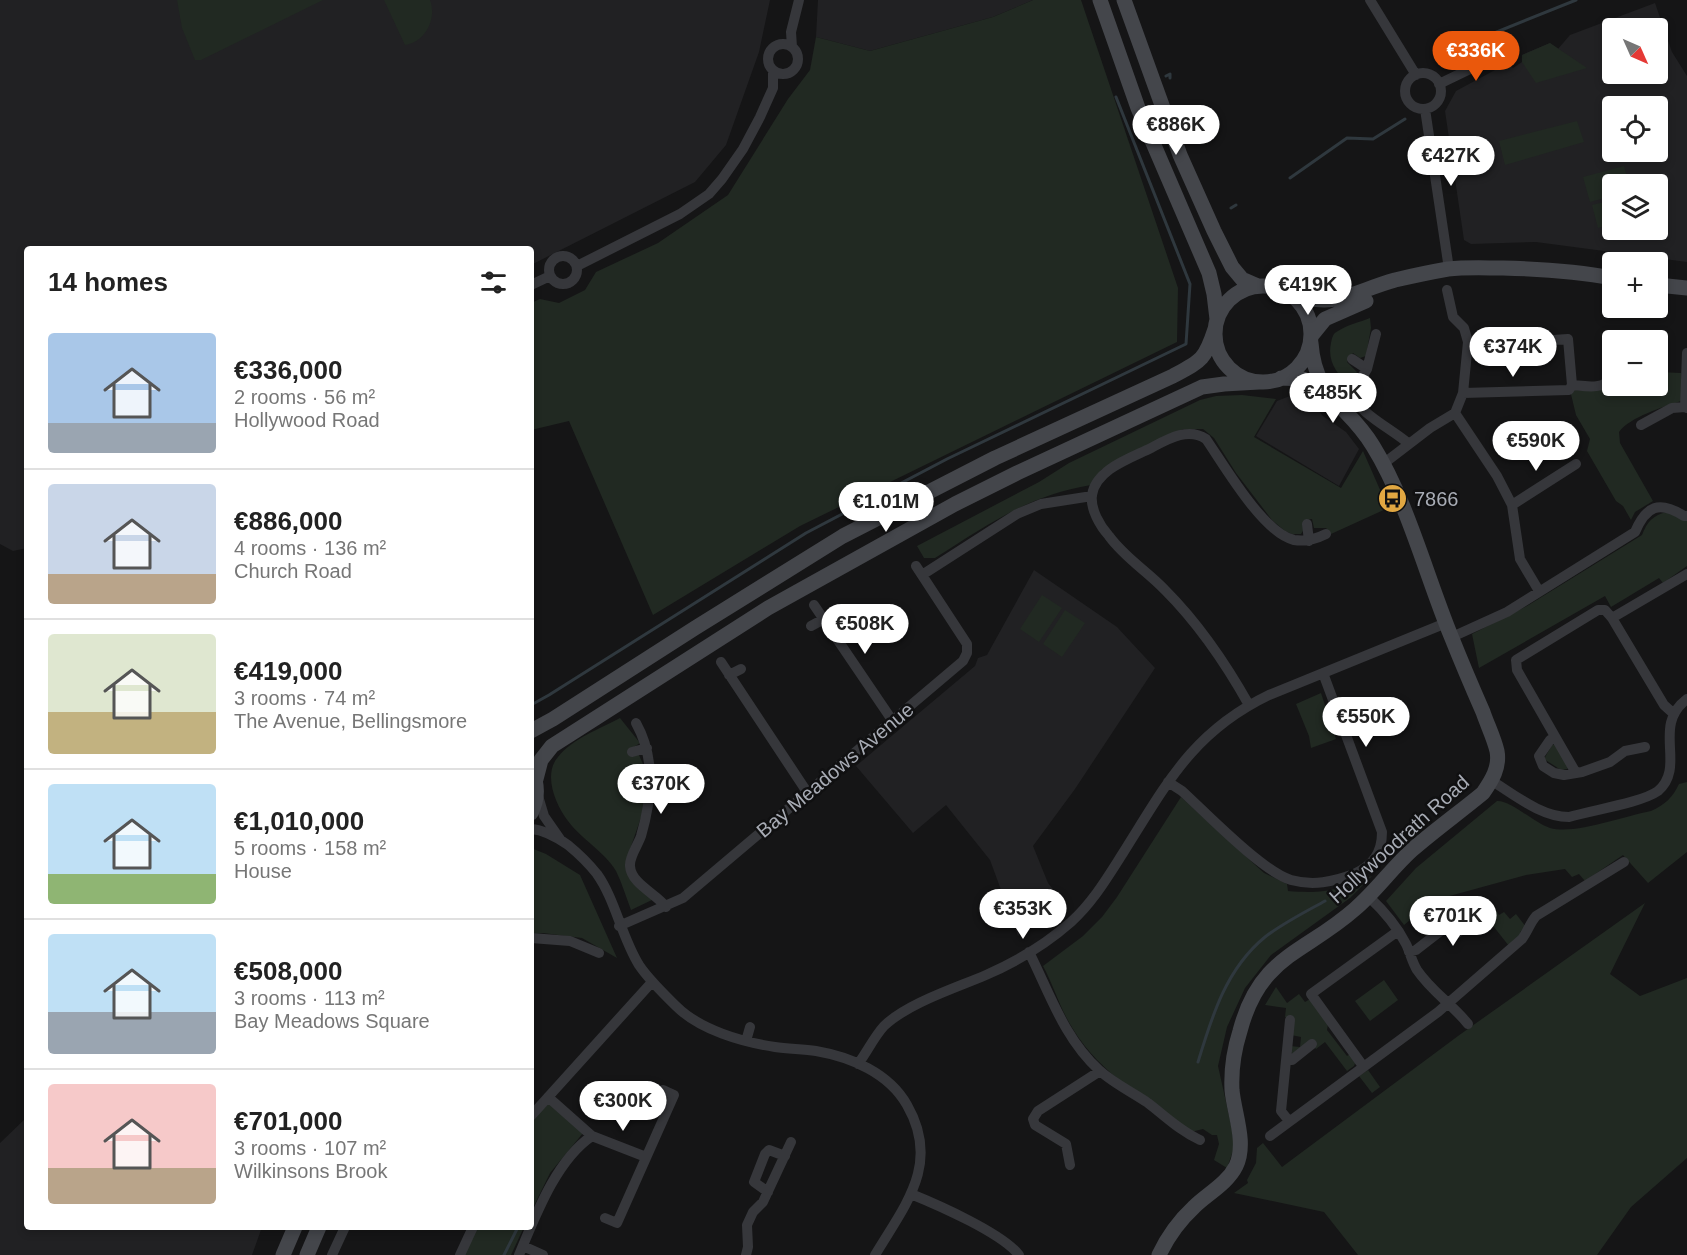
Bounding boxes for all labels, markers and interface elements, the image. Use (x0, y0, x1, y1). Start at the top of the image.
north arrow (1602, 18, 1668, 84)
map controls (1602, 18, 1668, 396)
pin: €336K (1434, 31, 1518, 82)
text: €336K (1447, 39, 1505, 61)
button: locate (1602, 96, 1668, 162)
pin: €886K (1134, 105, 1218, 156)
text: €886K (1147, 113, 1205, 135)
pin: €427K (1409, 136, 1493, 187)
text: €427K (1422, 144, 1480, 166)
button: layers (1602, 174, 1668, 240)
button: + (1602, 252, 1668, 318)
pin: €419K (1266, 265, 1350, 316)
icon: filters (477, 266, 510, 299)
text: 14 homes (48, 267, 168, 297)
text: €419K (1279, 273, 1337, 295)
pin: €374K (1471, 327, 1555, 378)
button: − (1602, 330, 1668, 396)
text: €374K (1484, 335, 1542, 357)
text: €336,000 (234, 355, 342, 385)
icon: home (96, 357, 168, 429)
pin: €485K (1291, 373, 1375, 424)
text: €485K (1304, 381, 1362, 403)
text: 2 rooms · 56 m² (234, 386, 375, 408)
text: Hollywood Road (234, 409, 380, 431)
pin: €590K (1494, 421, 1578, 472)
text: €590K (1507, 429, 1565, 451)
pin: €1.01M (837, 482, 935, 533)
bus stop icon: 7866 (1377, 483, 1409, 515)
place label: 7866 (1414, 488, 1459, 510)
text: €1.01M (853, 490, 919, 512)
text: €886,000 (234, 506, 342, 536)
icon: home (96, 508, 168, 580)
text: 4 rooms · 136 m² (234, 537, 386, 559)
text: Church Road (234, 560, 352, 582)
pin: €508K (823, 604, 907, 655)
text: €508K (836, 612, 894, 634)
text: €419,000 (234, 656, 342, 686)
icon: home (96, 658, 168, 730)
text: 3 rooms · 74 m² (234, 687, 375, 709)
pin: €550K (1324, 697, 1408, 748)
street label: Bay Meadows Avenue (752, 698, 918, 842)
text: €550K (1337, 705, 1395, 727)
text: The Avenue, Bellingsmore (234, 710, 467, 732)
pin: €370K (619, 764, 703, 815)
street label: Hollywoodrath Road (1325, 771, 1473, 907)
text: €370K (632, 772, 690, 794)
text: €1,010,000 (234, 806, 364, 836)
icon: home (96, 808, 168, 880)
text: 5 rooms · 158 m² (234, 837, 386, 859)
text: House (234, 860, 292, 882)
pin: €353K (981, 889, 1065, 940)
pin: €701K (1411, 896, 1495, 947)
text: €353K (994, 897, 1052, 919)
text: €701K (1424, 904, 1482, 926)
text: €508,000 (234, 956, 342, 986)
icon: home (96, 958, 168, 1030)
text: 3 rooms · 113 m² (234, 987, 385, 1009)
text: Bay Meadows Square (234, 1010, 430, 1032)
pin: €300K (581, 1081, 665, 1132)
text: €300K (594, 1089, 652, 1111)
text: €701,000 (234, 1106, 342, 1136)
icon: home (96, 1108, 168, 1180)
text: 3 rooms · 107 m² (234, 1137, 386, 1159)
text: Wilkinsons Brook (234, 1160, 387, 1182)

